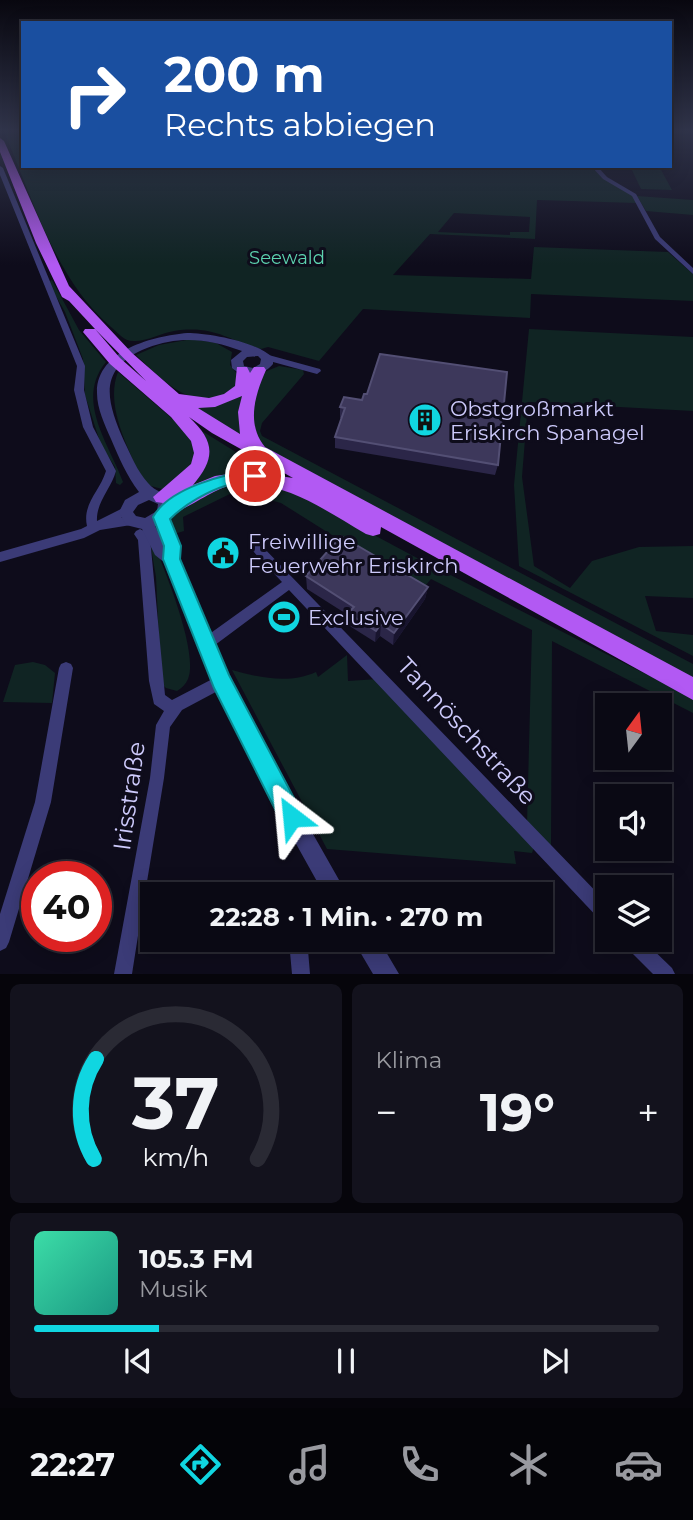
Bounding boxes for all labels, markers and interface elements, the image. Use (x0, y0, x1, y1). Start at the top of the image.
text: 200 m (164, 45, 325, 104)
icon: right (49, 49, 140, 140)
text: Rechts abbiegen (164, 105, 436, 144)
park label: Seewald (249, 247, 325, 269)
place label: Obstgroßmarkt Eriskirch Spanagel (450, 396, 645, 445)
building icon: Obstgroßmarkt Eriskirch Spanagel (406, 401, 444, 439)
pin (225, 446, 285, 506)
icon: arrive (236, 457, 274, 495)
place label: Freiwillige Feuerwehr Eriskirch (248, 529, 459, 578)
public building icon: Freiwillige Feuerwehr Eriskirch (204, 534, 242, 572)
sports icon: Exclusive (265, 598, 303, 636)
place label: Exclusive (308, 605, 404, 630)
street label: Tannöschstraße (391, 651, 543, 811)
north arrow (595, 693, 672, 770)
map controls (595, 693, 672, 952)
street label: Irisstraße (107, 740, 151, 852)
position arrow (255, 780, 329, 854)
button: sound (595, 784, 672, 861)
speed limit sign: 40 (21, 861, 112, 952)
button: layers (595, 875, 672, 952)
text: 22:28 · 1 Min. · 270 m (210, 901, 483, 933)
text: Klima (376, 1046, 442, 1074)
text: 37 (131, 1060, 220, 1148)
text: 19° (480, 1081, 555, 1144)
text: − (376, 1089, 397, 1136)
text: + (637, 1089, 659, 1136)
text: km/h (142, 1142, 209, 1172)
text: 105.3 FM (139, 1243, 254, 1275)
text: Musik (139, 1275, 208, 1303)
icon: previous (119, 1342, 157, 1380)
icon: pause (327, 1342, 365, 1380)
icon: next (536, 1342, 574, 1380)
icon: directions (176, 1440, 225, 1489)
icon: music (285, 1440, 334, 1489)
icon: phone (395, 1440, 444, 1489)
icon: climate (504, 1440, 553, 1489)
icon: car (614, 1440, 663, 1489)
text: 22:27 (30, 1445, 115, 1484)

